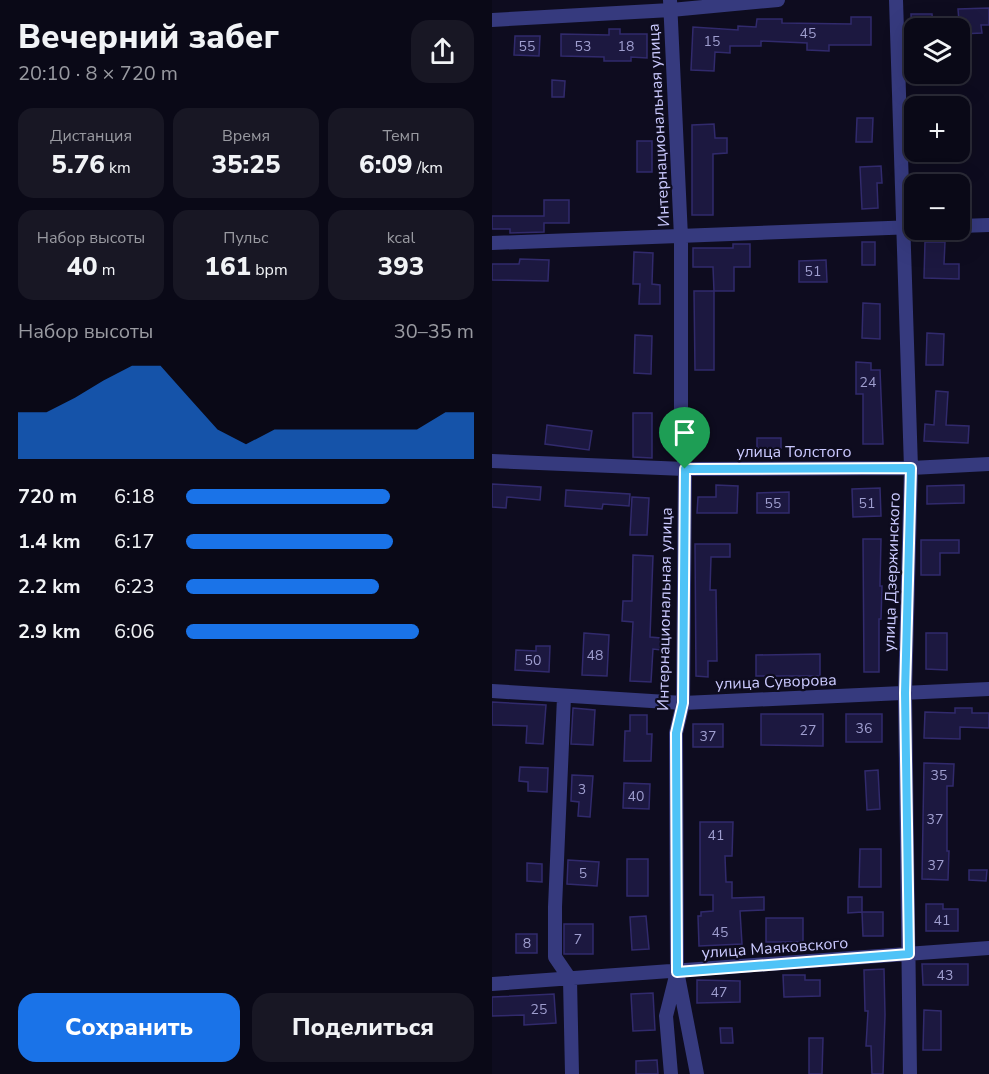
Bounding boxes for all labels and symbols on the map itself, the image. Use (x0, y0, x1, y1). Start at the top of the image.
street label: Интернациональная улица (643, 23, 675, 227)
house number: 45 (800, 24, 816, 43)
house number: 15 (704, 32, 720, 51)
house number: 55 (519, 37, 535, 56)
house number: 53 (575, 37, 591, 56)
house number: 18 (618, 37, 634, 56)
house number: 51 (805, 262, 821, 281)
house number: 24 (860, 373, 876, 392)
pin (659, 407, 710, 469)
street label: улица Толстого (737, 441, 851, 463)
street label: улица Дзержинского (878, 492, 906, 652)
house number: 55 (765, 494, 781, 513)
house number: 51 (859, 494, 875, 513)
street label: Интернациональная улица (652, 507, 678, 711)
house number: 48 (587, 646, 603, 665)
house number: 50 (525, 651, 541, 670)
street label: улица Суворова (715, 669, 837, 695)
house number: 36 (856, 719, 872, 738)
house number: 27 (800, 721, 816, 740)
house number: 37 (700, 727, 716, 746)
house number: 35 (931, 766, 947, 785)
house number: 3 (578, 780, 586, 799)
house number: 40 (628, 787, 644, 806)
house number: 37 (927, 810, 943, 829)
house number: 41 (708, 826, 724, 845)
house number: 37 (928, 856, 944, 875)
house number: 5 (579, 864, 587, 883)
house number: 41 (934, 911, 950, 930)
house number: 45 (712, 923, 728, 942)
house number: 7 (574, 930, 582, 949)
street label: улица Маяковского (701, 932, 849, 964)
house number: 8 (523, 934, 531, 953)
house number: 43 (937, 966, 953, 985)
house number: 47 (711, 983, 727, 1002)
house number: 25 (531, 1000, 547, 1019)

